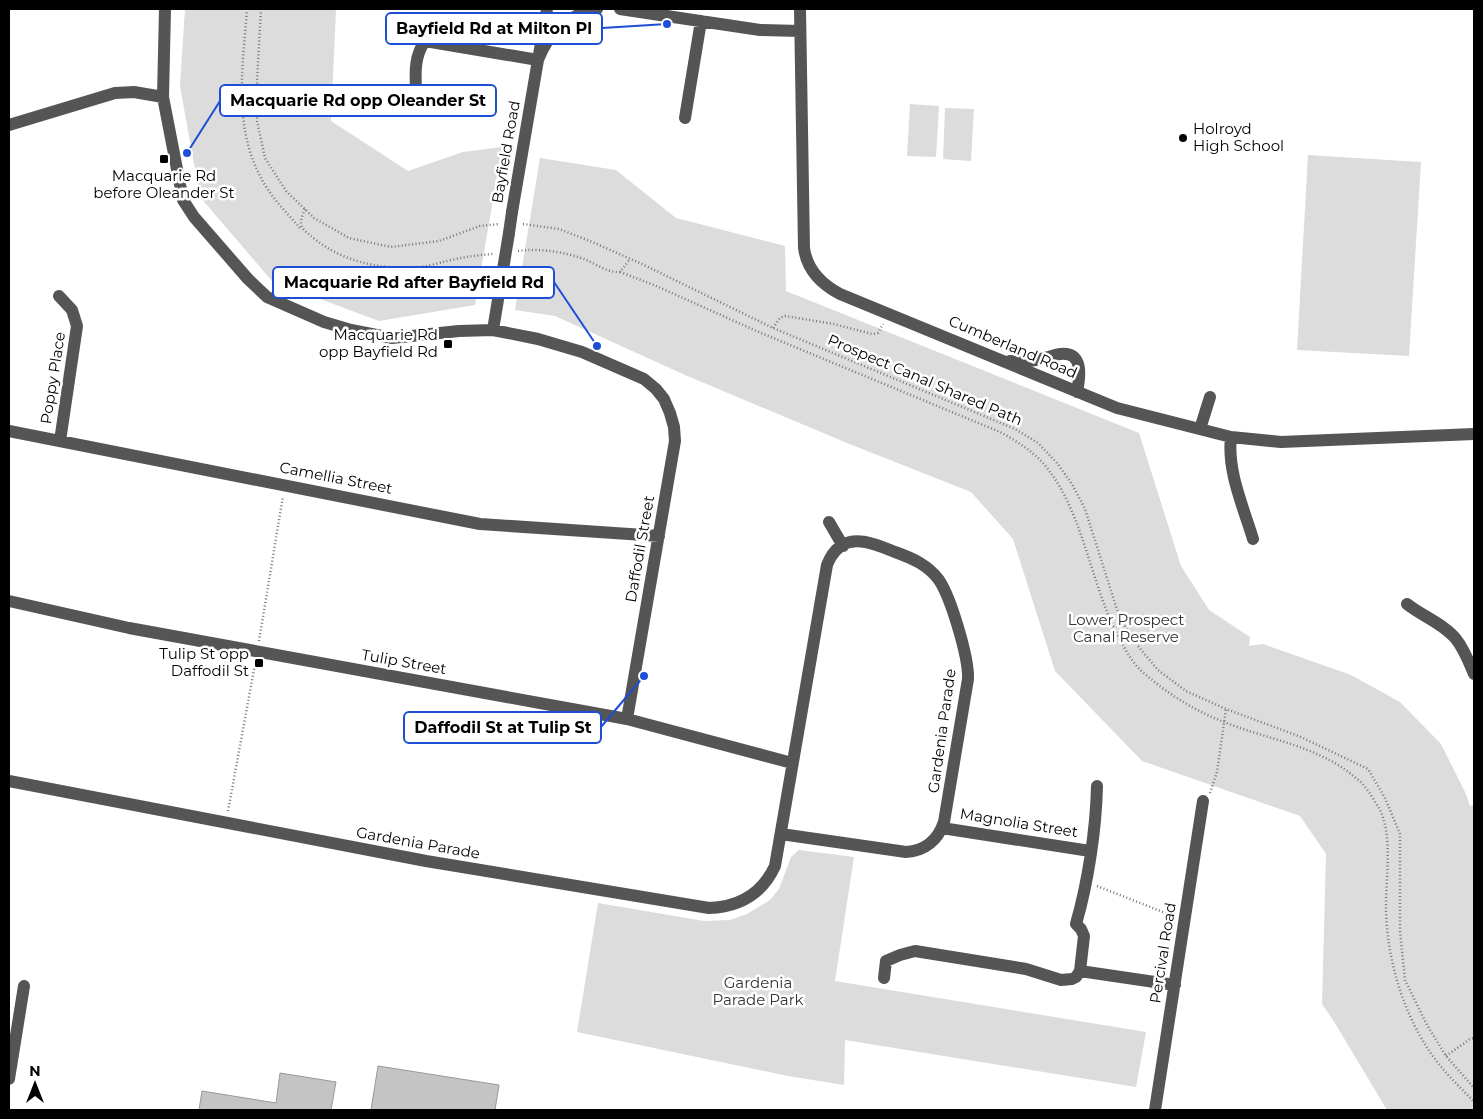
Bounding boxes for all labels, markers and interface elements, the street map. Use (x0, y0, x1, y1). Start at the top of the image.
callout: Bayfield Rd at Milton Pl (386, 13, 602, 44)
text: Bayfield Rd at Milton Pl (396, 19, 592, 38)
callout: Macquarie Rd opp Oleander St (220, 85, 496, 116)
text: Macquarie Rd opp Oleander St (230, 91, 486, 110)
street label: Bayfield Road (487, 99, 524, 205)
place label: Holroyd High School (1193, 119, 1284, 155)
marker: Holroyd High School (1177, 132, 1189, 144)
marker: Macquarie Rd before Oleander St (158, 153, 170, 165)
place label: Macquarie Rd before Oleander St (93, 166, 235, 202)
callout: Macquarie Rd after Bayfield Rd (273, 267, 554, 298)
text: Macquarie Rd after Bayfield Rd (284, 273, 544, 292)
street label: Cumberland Road (946, 311, 1080, 382)
place label: Macquarie Rd opp Bayfield Rd (319, 325, 438, 361)
street label: Poppy Place (36, 330, 69, 425)
street label: Prospect Canal Shared Path (825, 330, 1026, 429)
marker: Macquarie Rd opp Bayfield Rd (442, 338, 454, 350)
street label: Camellia Street (278, 457, 394, 498)
street label: Daffodil Street (621, 494, 658, 604)
park label: Lower Prospect Canal Reserve (1068, 610, 1184, 646)
place label: Tulip St opp Daffodil St (159, 644, 249, 680)
street label: Tulip Street (360, 645, 448, 678)
marker: Tulip St opp Daffodil St (253, 657, 265, 669)
street label: Gardenia Parade (923, 668, 960, 794)
callout: Daffodil St at Tulip St (404, 712, 601, 743)
text: Daffodil St at Tulip St (414, 718, 592, 737)
street label: Magnolia Street (959, 804, 1079, 841)
street label: Gardenia Parade (355, 822, 481, 863)
street label: Percival Road (1145, 901, 1180, 1005)
park label: Gardenia Parade Park (712, 973, 804, 1009)
north arrow (10, 1059, 60, 1109)
text: N (29, 1062, 41, 1080)

